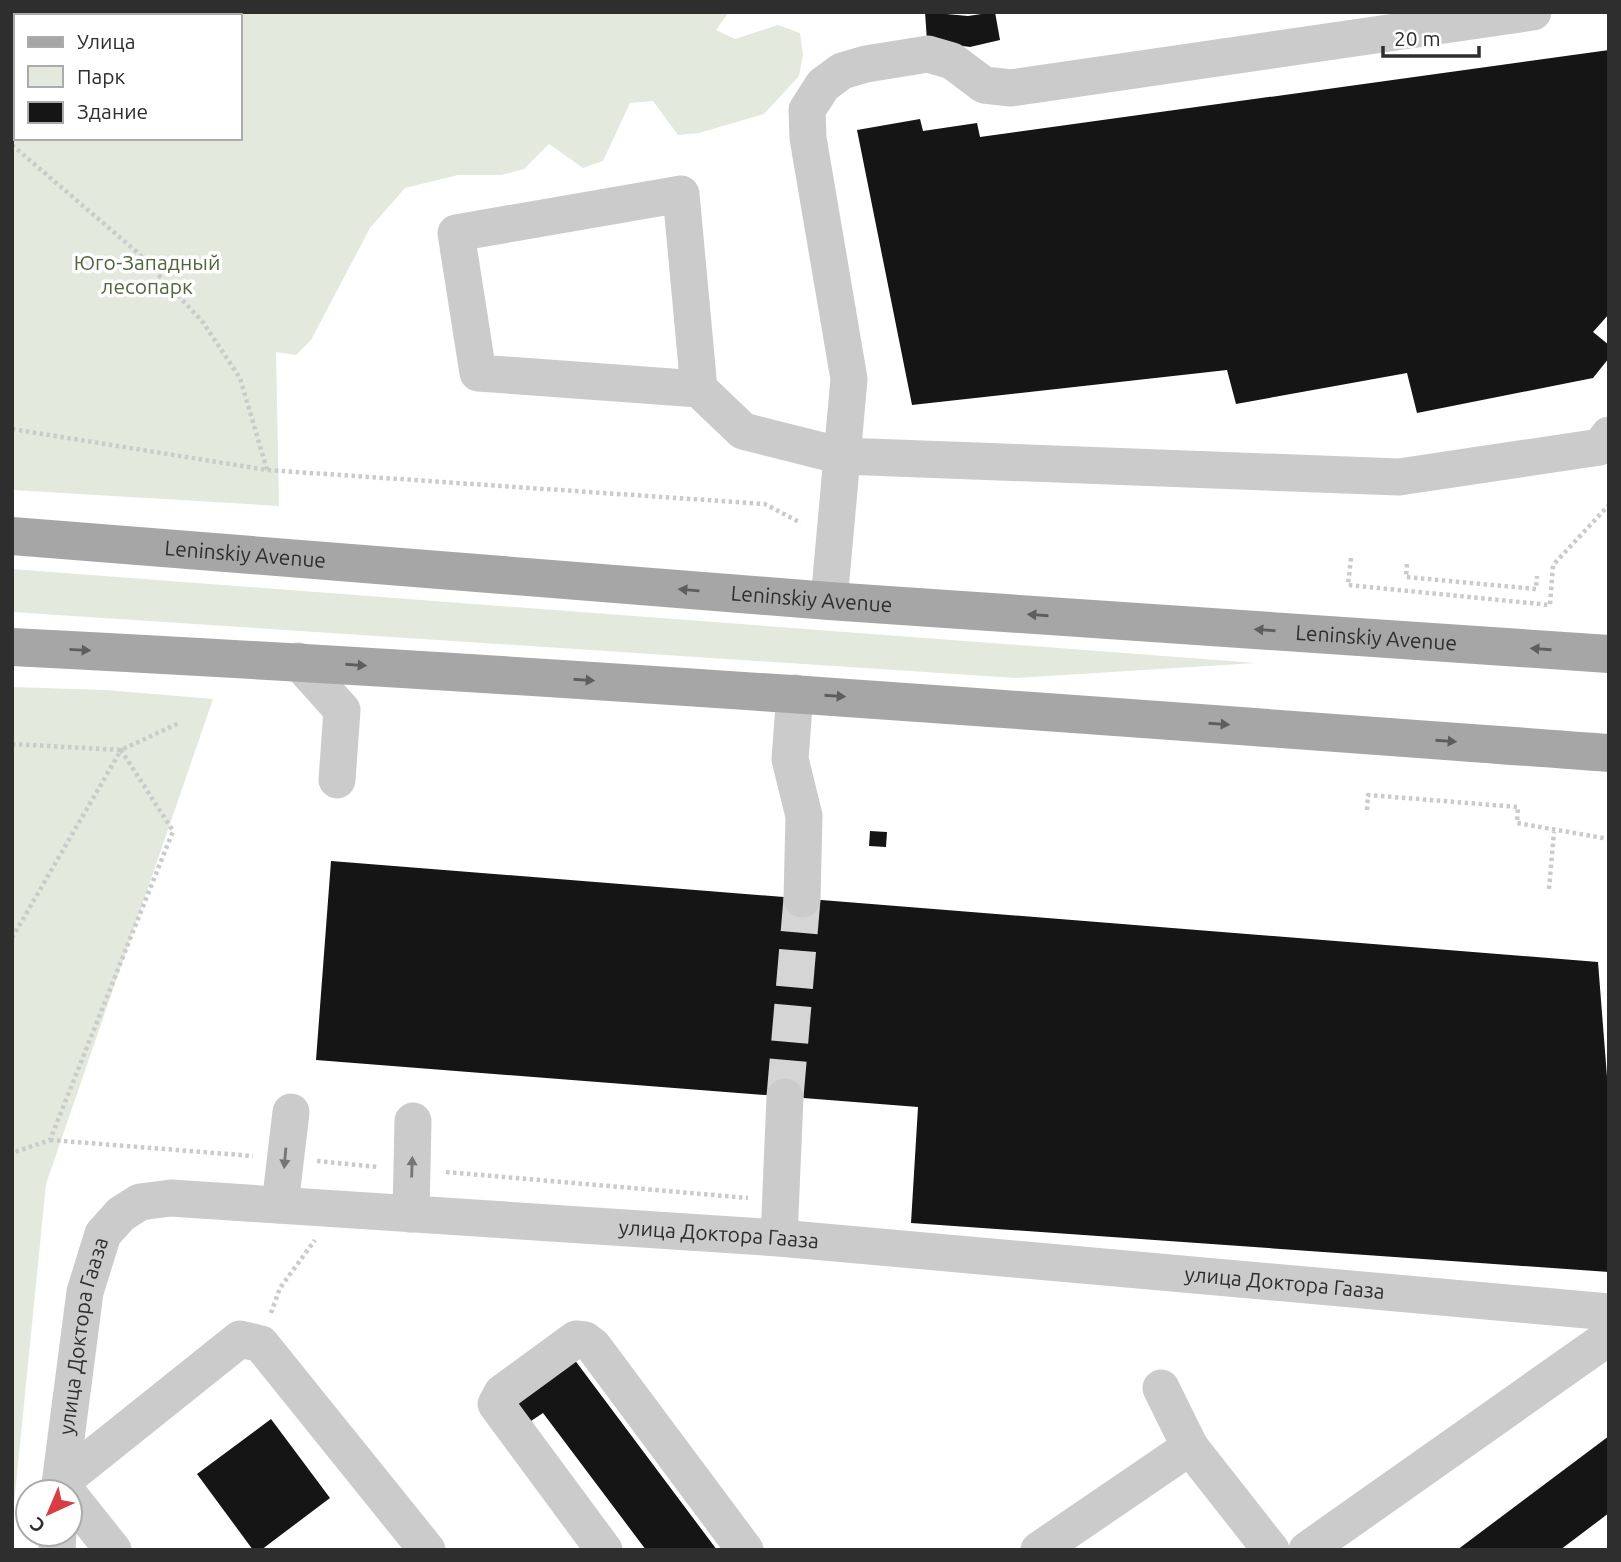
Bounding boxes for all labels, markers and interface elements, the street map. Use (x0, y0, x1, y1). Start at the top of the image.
legend (14, 14, 242, 140)
scale bar (1383, 14, 1479, 58)
text: 20 m (1394, 26, 1441, 50)
text: Улица (77, 29, 135, 53)
text: Парк (77, 64, 126, 88)
text: Здание (77, 99, 148, 123)
park label: Юго-Западный лесопарк (74, 250, 220, 298)
street label: Leninskiy Avenue (164, 535, 327, 572)
street label: Leninskiy Avenue (730, 580, 893, 616)
one-way arrow (678, 584, 700, 595)
one-way arrow (1027, 609, 1049, 620)
street label: Leninskiy Avenue (1295, 620, 1458, 655)
one-way arrow (1254, 625, 1276, 636)
one-way arrow (1529, 643, 1551, 654)
one-way arrow (70, 645, 92, 656)
one-way arrow (346, 660, 368, 671)
one-way arrow (573, 675, 595, 686)
one-way arrow (824, 691, 846, 702)
one-way arrow (1208, 719, 1230, 730)
one-way arrow (1435, 736, 1457, 747)
one-way arrow (279, 1147, 290, 1169)
one-way arrow (407, 1156, 418, 1178)
street label: улица Доктора Гааза (618, 1214, 820, 1253)
street label: улица Доктора Гааза (54, 1234, 112, 1436)
street label: улица Доктора Гааза (1184, 1261, 1386, 1303)
north arrow (14, 1478, 84, 1548)
text: С (25, 1513, 49, 1537)

